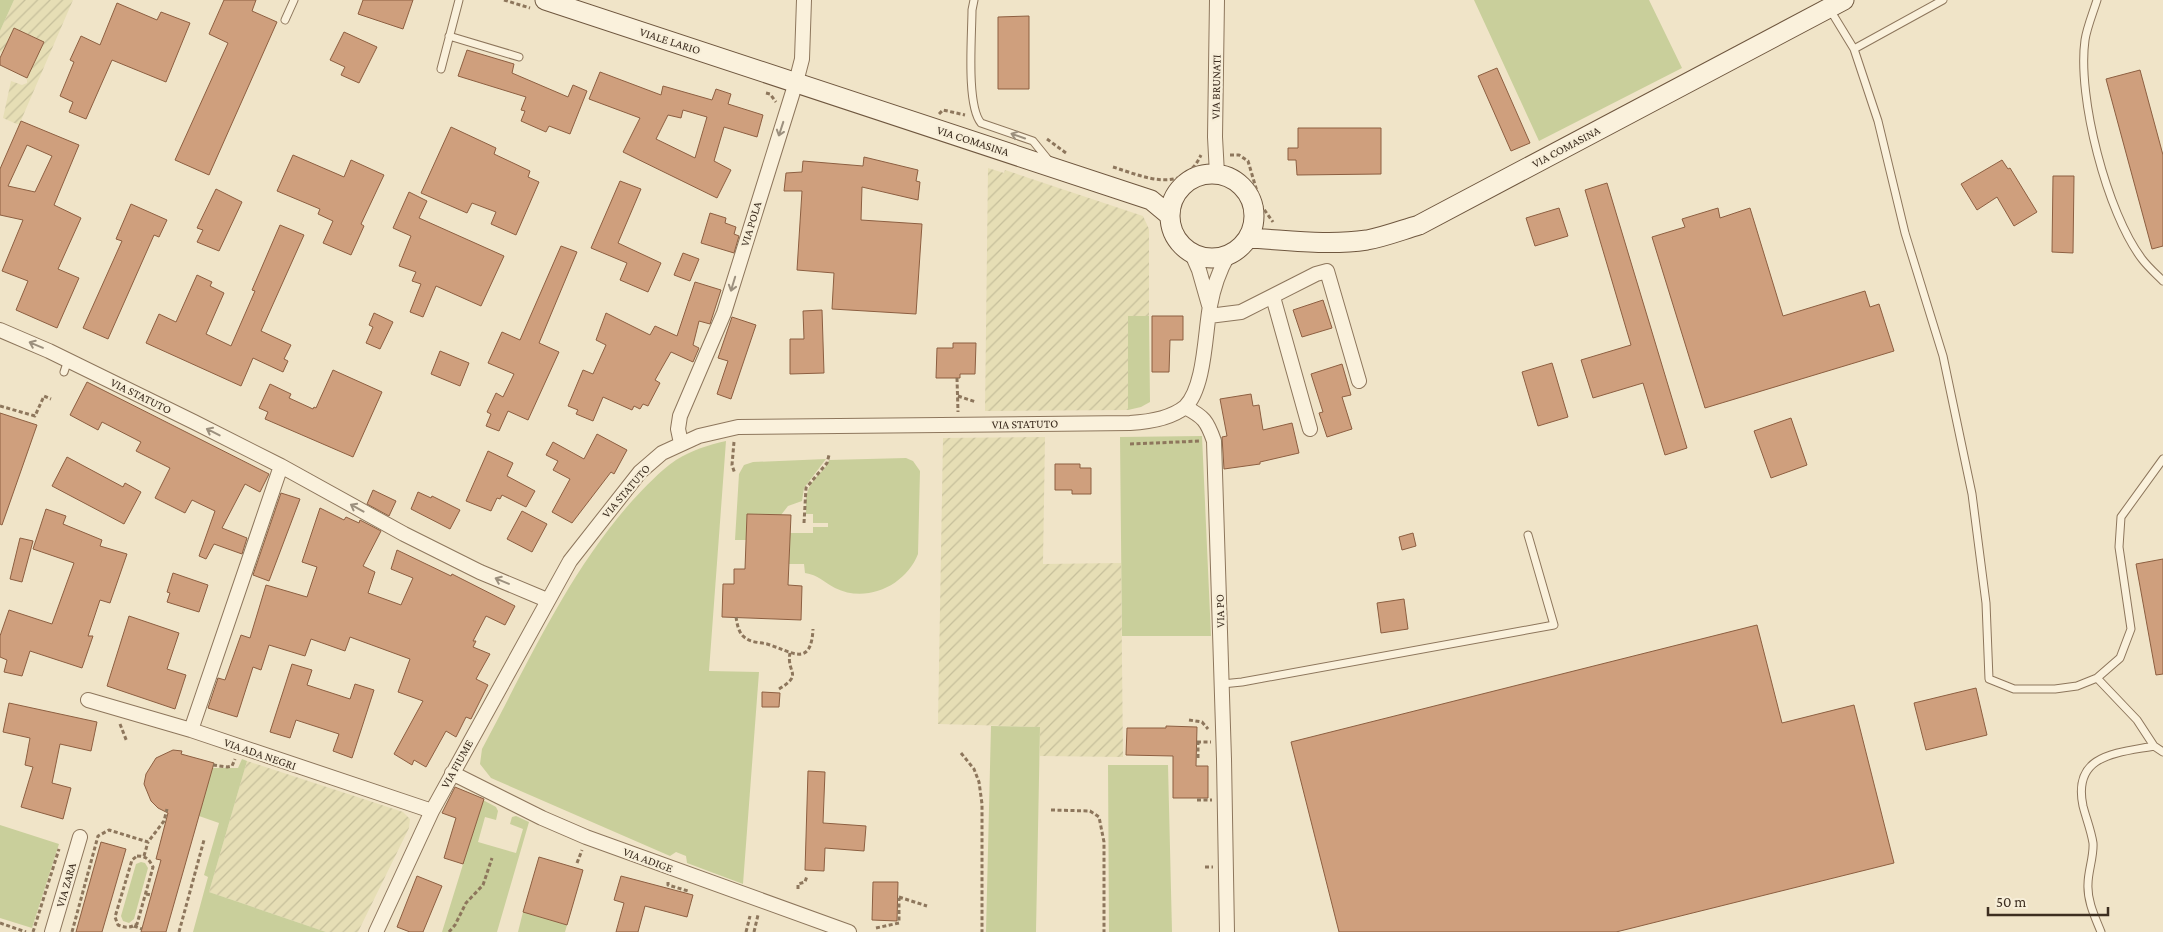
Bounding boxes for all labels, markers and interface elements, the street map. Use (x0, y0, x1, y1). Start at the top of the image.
street label: VIALE LARIO (638, 25, 702, 57)
street label: VIA BRUNATI (1208, 54, 1224, 120)
one-way arrow (776, 120, 785, 136)
street label: VIA COMASINA (935, 123, 1011, 159)
street label: VIA COMASINA (1529, 123, 1603, 171)
one-way arrow (1010, 130, 1026, 140)
street label: VIA POLA (738, 200, 765, 248)
one-way arrow (727, 276, 737, 292)
one-way arrow (29, 340, 44, 350)
street label: VIA STATUTO (108, 375, 174, 417)
street label: VIA STATUTO (992, 416, 1058, 432)
one-way arrow (206, 427, 221, 437)
street label: VIA STATUTO (599, 461, 653, 521)
one-way arrow (350, 503, 365, 512)
one-way arrow (495, 576, 510, 585)
street label: VIA PO (1212, 594, 1228, 628)
street label: VIA ADA NEGRI (222, 735, 298, 773)
street label: VIA FIUME (438, 737, 476, 791)
street label: VIA ADIGE (621, 845, 675, 876)
street label: VIA ZARA (53, 861, 79, 909)
scale bar (1988, 884, 2108, 916)
text: 50 m (1996, 894, 2026, 910)

